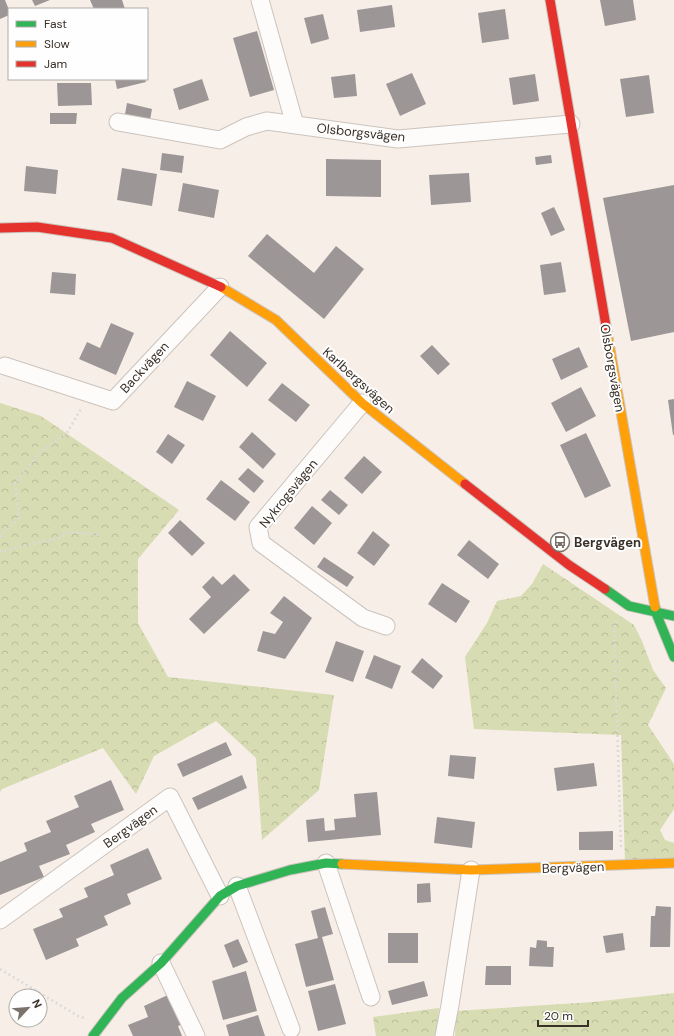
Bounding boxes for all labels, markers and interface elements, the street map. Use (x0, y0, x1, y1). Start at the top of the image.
legend (8, 8, 148, 80)
text: Fast (44, 16, 67, 32)
text: Slow (44, 36, 70, 52)
text: Jam (44, 56, 67, 72)
street label: Olsborgsvägen (316, 119, 406, 146)
street label: Olsborgsvägen (596, 323, 629, 413)
street label: Backvägen (116, 338, 173, 397)
street label: Karlbergsvägen (319, 344, 398, 417)
street label: Nykrogsvägen (255, 455, 321, 531)
bus stop icon: Bergvägen (549, 531, 571, 553)
place label: Bergvägen (574, 534, 641, 551)
street label: Bergvägen (100, 801, 161, 852)
street label: Bergvägen (541, 858, 605, 877)
north arrow (8, 988, 48, 1028)
text: N (29, 997, 45, 1010)
scale bar (538, 1002, 588, 1028)
text: 20 m (544, 1008, 573, 1024)

